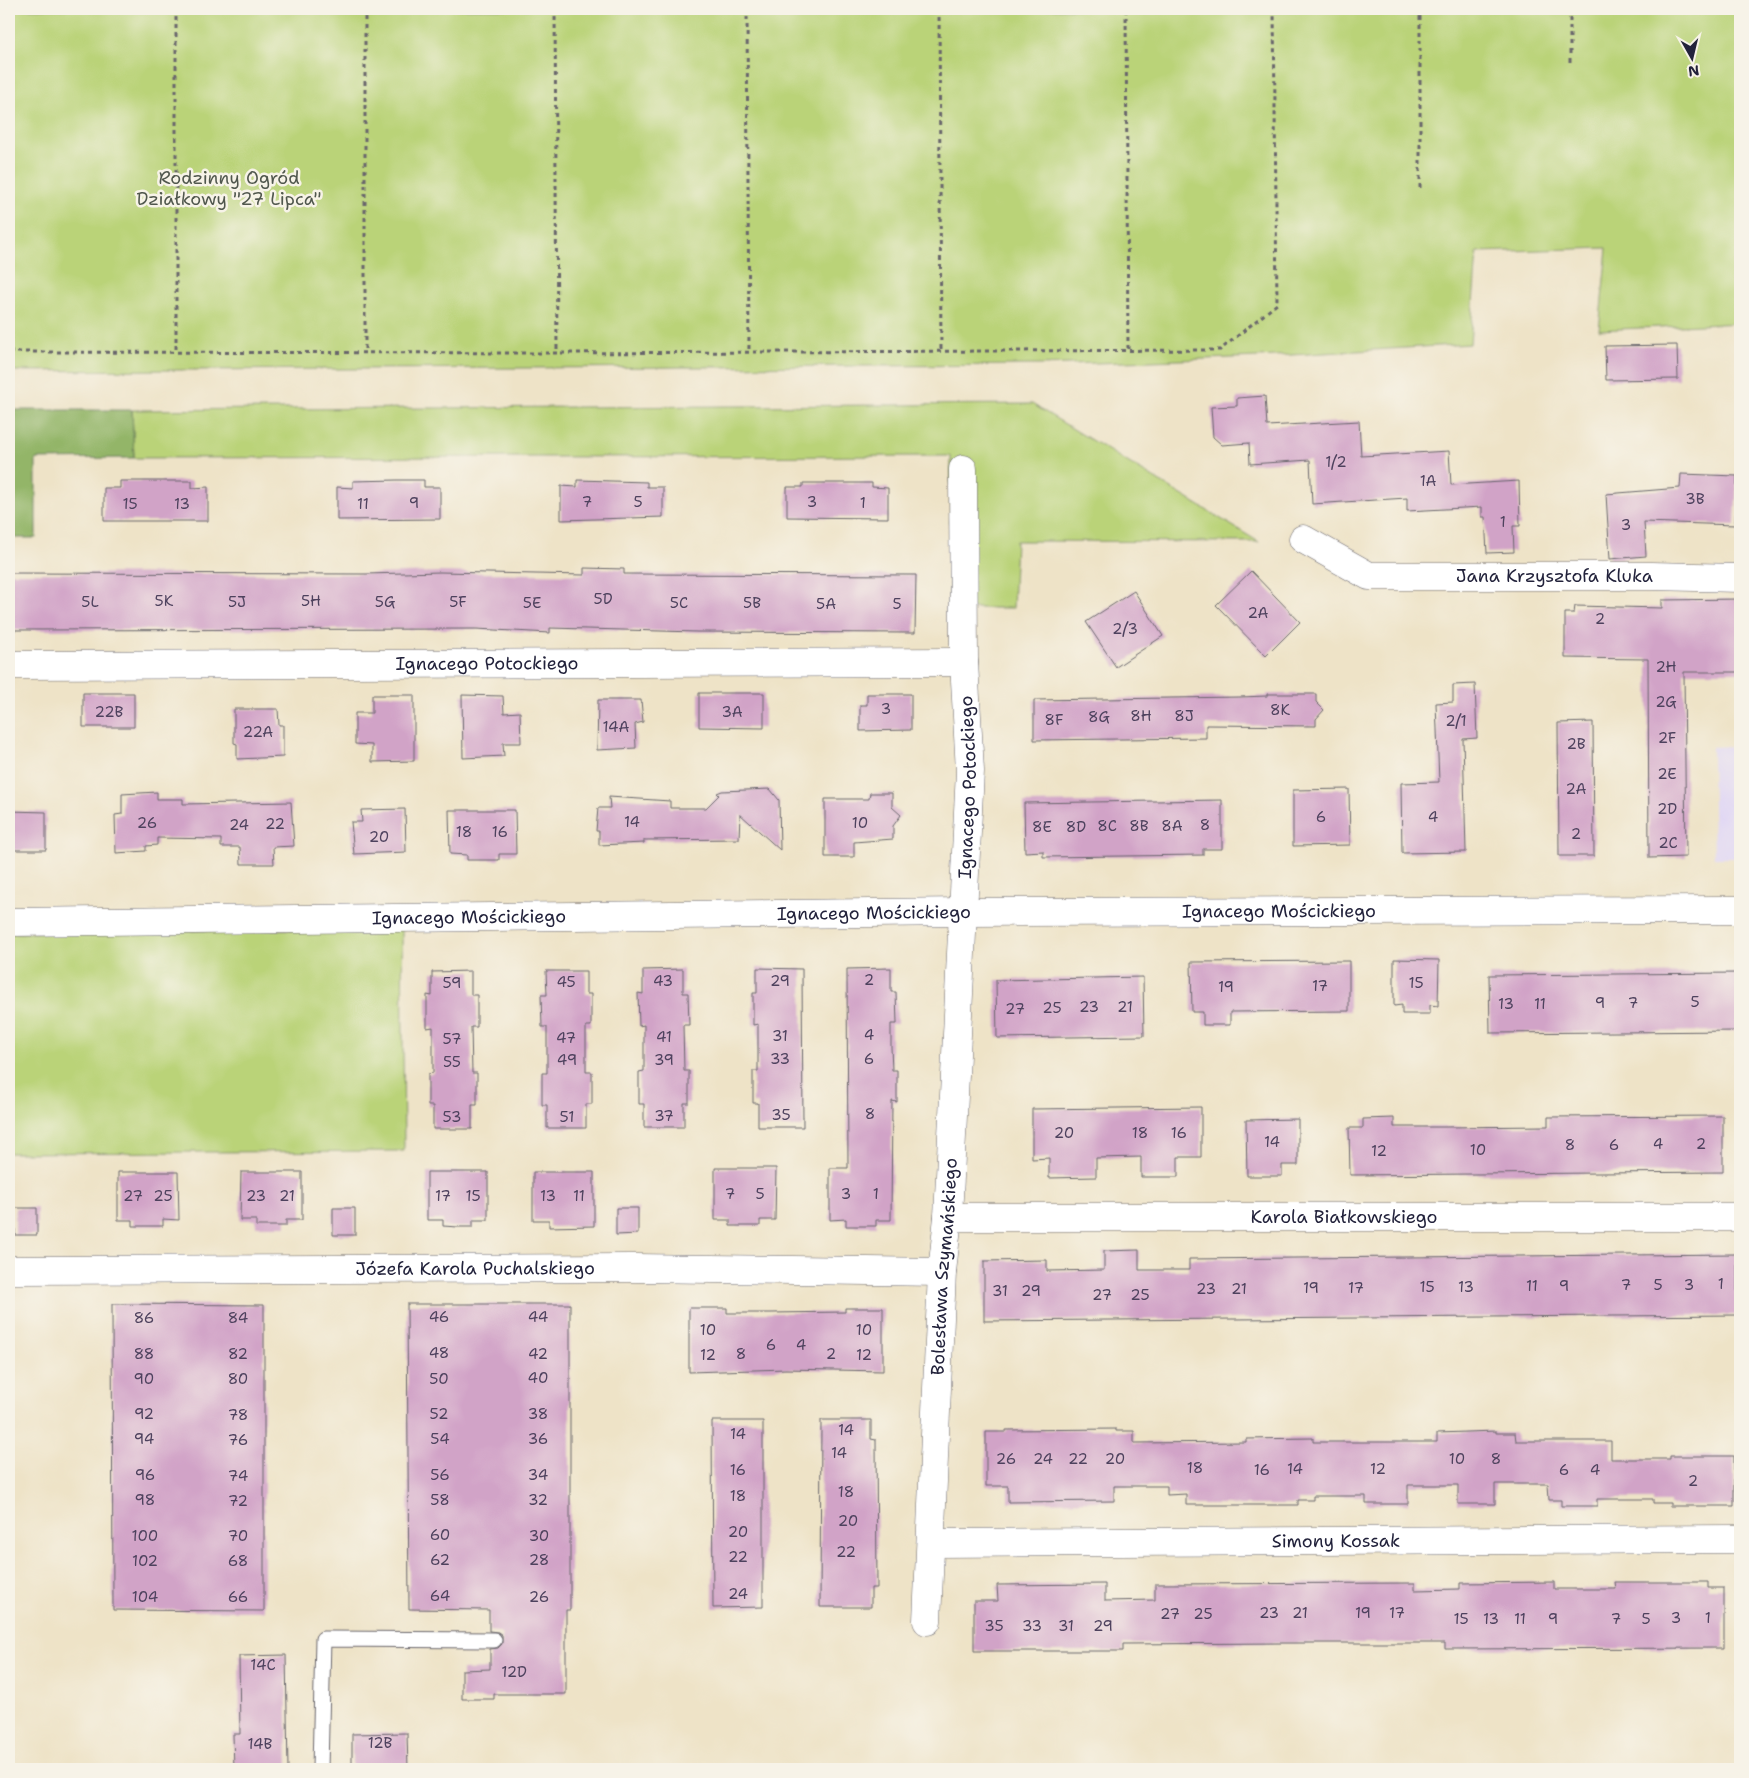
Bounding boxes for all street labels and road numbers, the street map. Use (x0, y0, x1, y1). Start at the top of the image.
street label: Jana Krzysztofa Kluka (1456, 564, 1653, 588)
street label: Ignacego Potockiego (395, 651, 579, 676)
street label: Ignacego Potockiego (953, 695, 982, 879)
street label: Ignacego Mościckiego (1182, 899, 1376, 923)
street label: Ignacego Mościckiego (777, 900, 971, 926)
street label: Ignacego Mościckiego (372, 904, 566, 930)
street label: Bolesława Szymańskiego (926, 1157, 963, 1376)
street label: Karola Białkowskiego (1250, 1205, 1438, 1229)
street label: Józefa Karola Puchalskiego (355, 1256, 595, 1281)
street label: Simony Kossak (1272, 1529, 1400, 1553)

